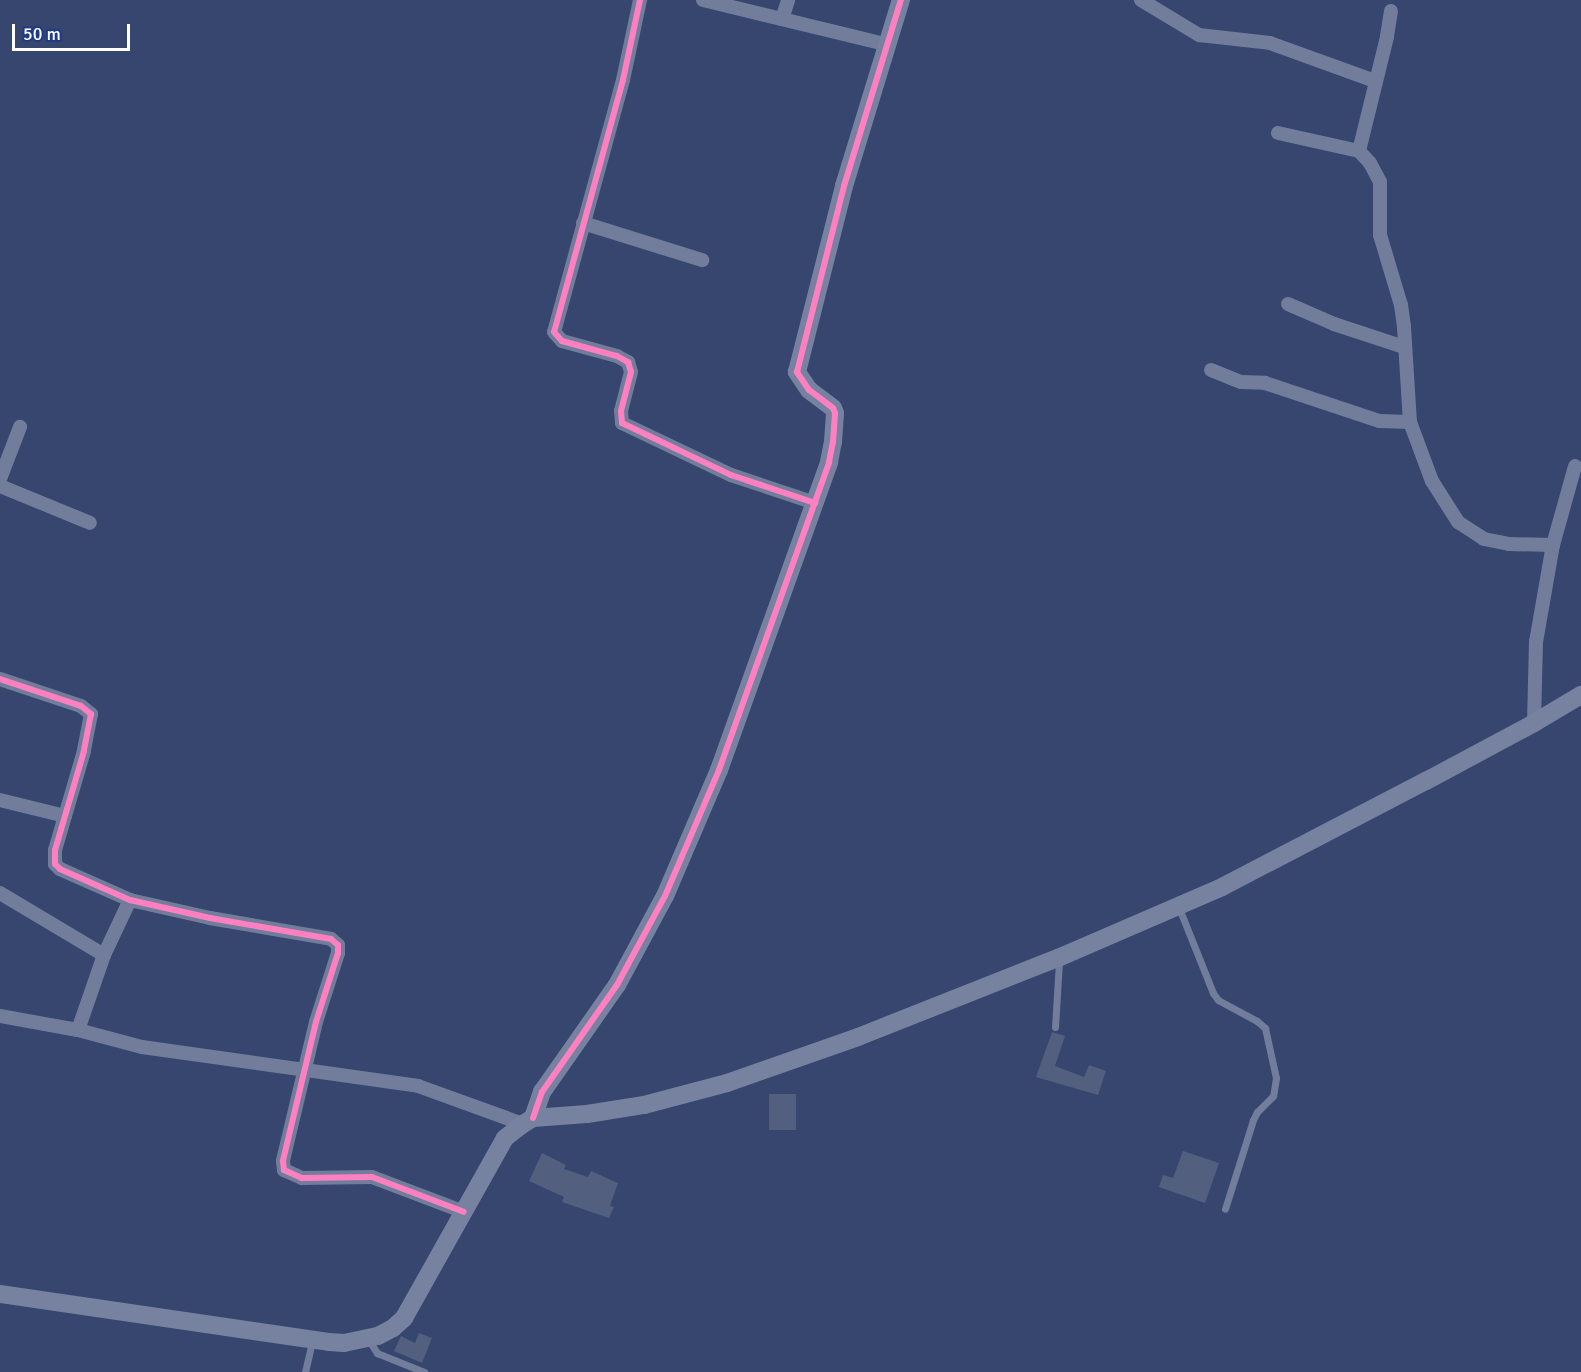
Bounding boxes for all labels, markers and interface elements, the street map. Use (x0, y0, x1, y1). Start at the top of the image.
scale bar (15, 12, 134, 50)
text: 50 m (23, 23, 61, 45)

